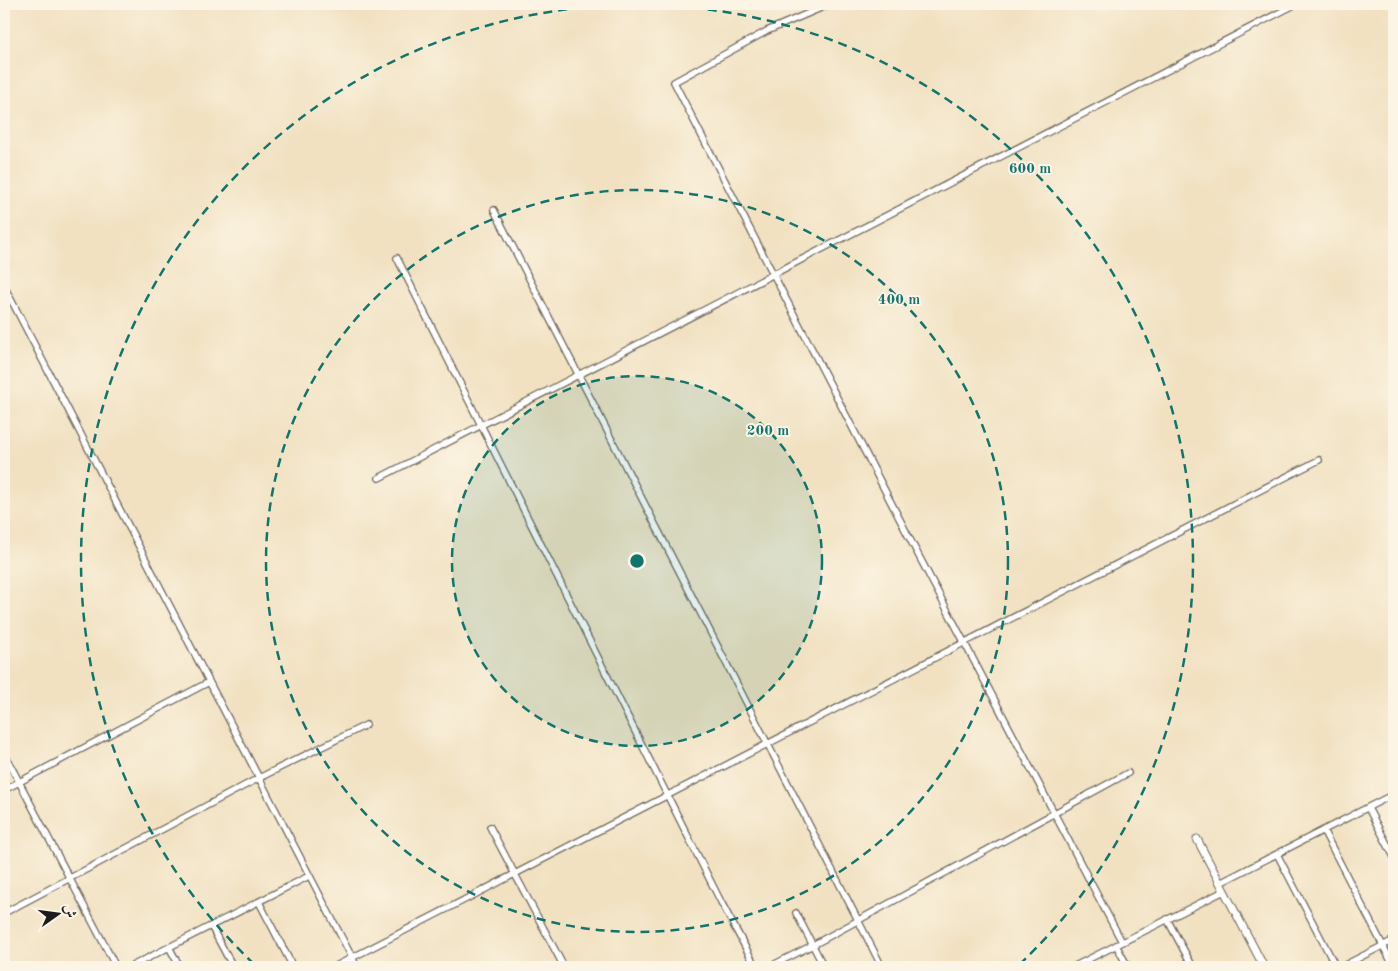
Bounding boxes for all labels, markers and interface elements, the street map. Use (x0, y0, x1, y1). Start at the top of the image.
text: 600 m (1009, 162, 1051, 177)
text: 400 m (878, 293, 920, 308)
text: 200 m (747, 424, 789, 439)
centre of rings (628, 552, 646, 570)
north arrow (32, 888, 82, 938)
text: ش (61, 903, 78, 920)

